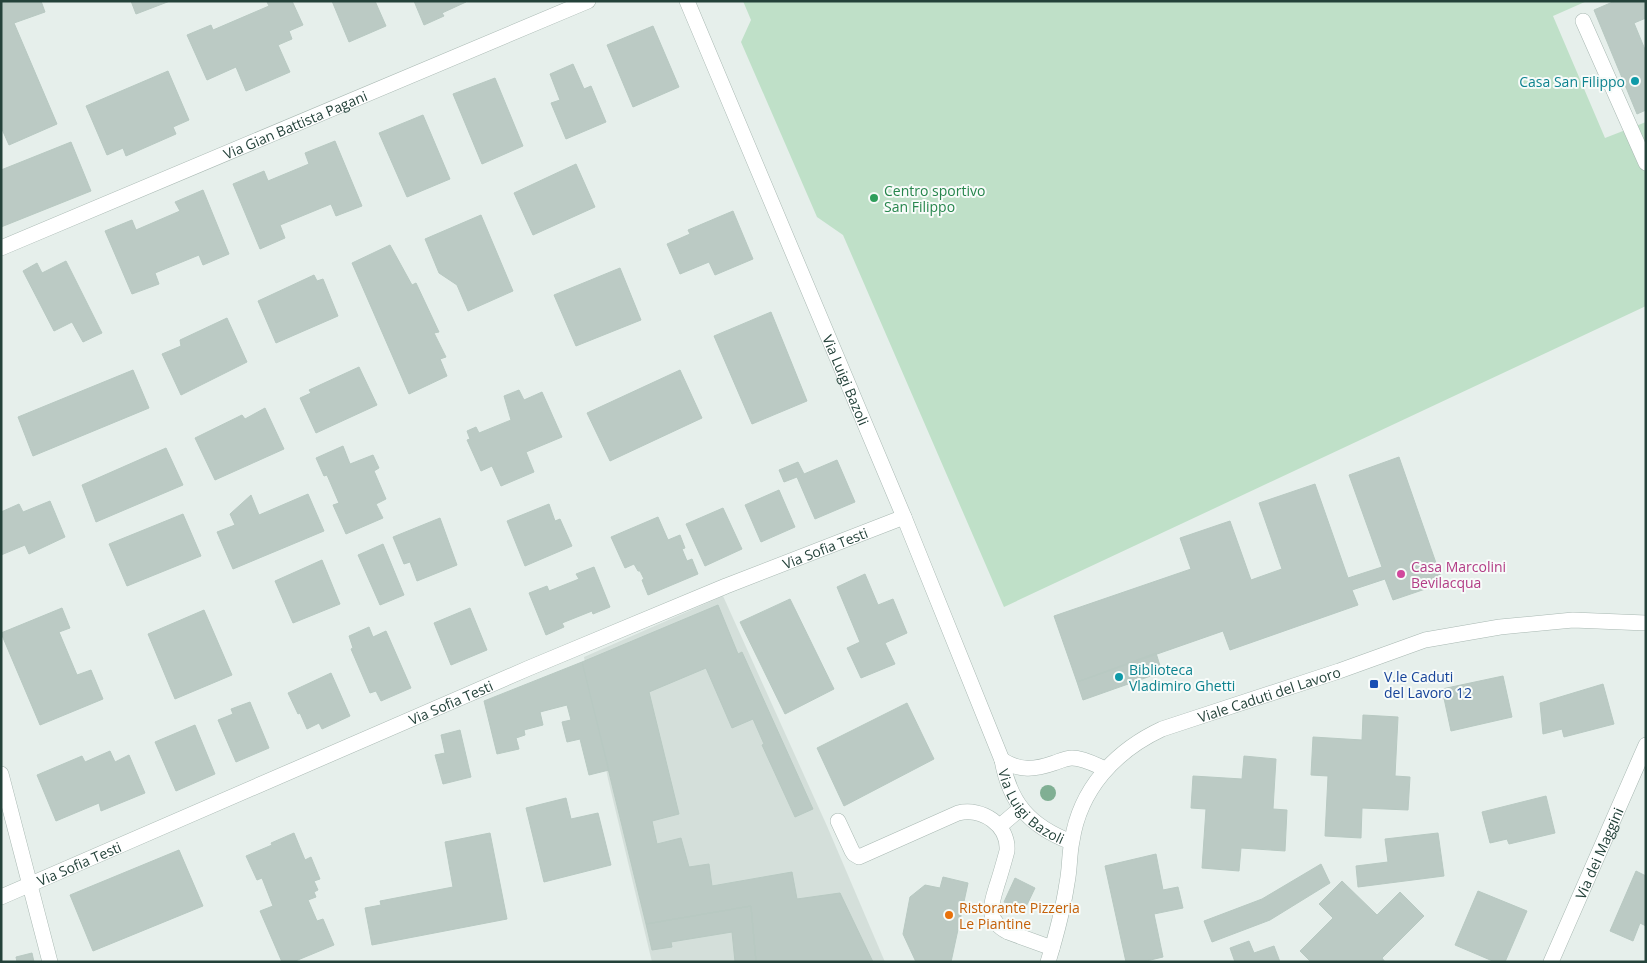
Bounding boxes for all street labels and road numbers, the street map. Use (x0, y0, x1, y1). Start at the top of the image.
street label: Via Gian Battista Pagani (220, 86, 370, 163)
street label: Via Luigi Bazoli (819, 332, 874, 428)
street label: Via Sofia Testi (780, 523, 870, 573)
street label: Viale Caduti del Lavoro (1195, 662, 1343, 726)
street label: Via Sofia Testi (406, 675, 496, 729)
street label: Via Luigi Bazoli (995, 766, 1068, 848)
street label: Via dei Maggini (1570, 804, 1627, 902)
street label: Via Sofia Testi (34, 837, 124, 890)

